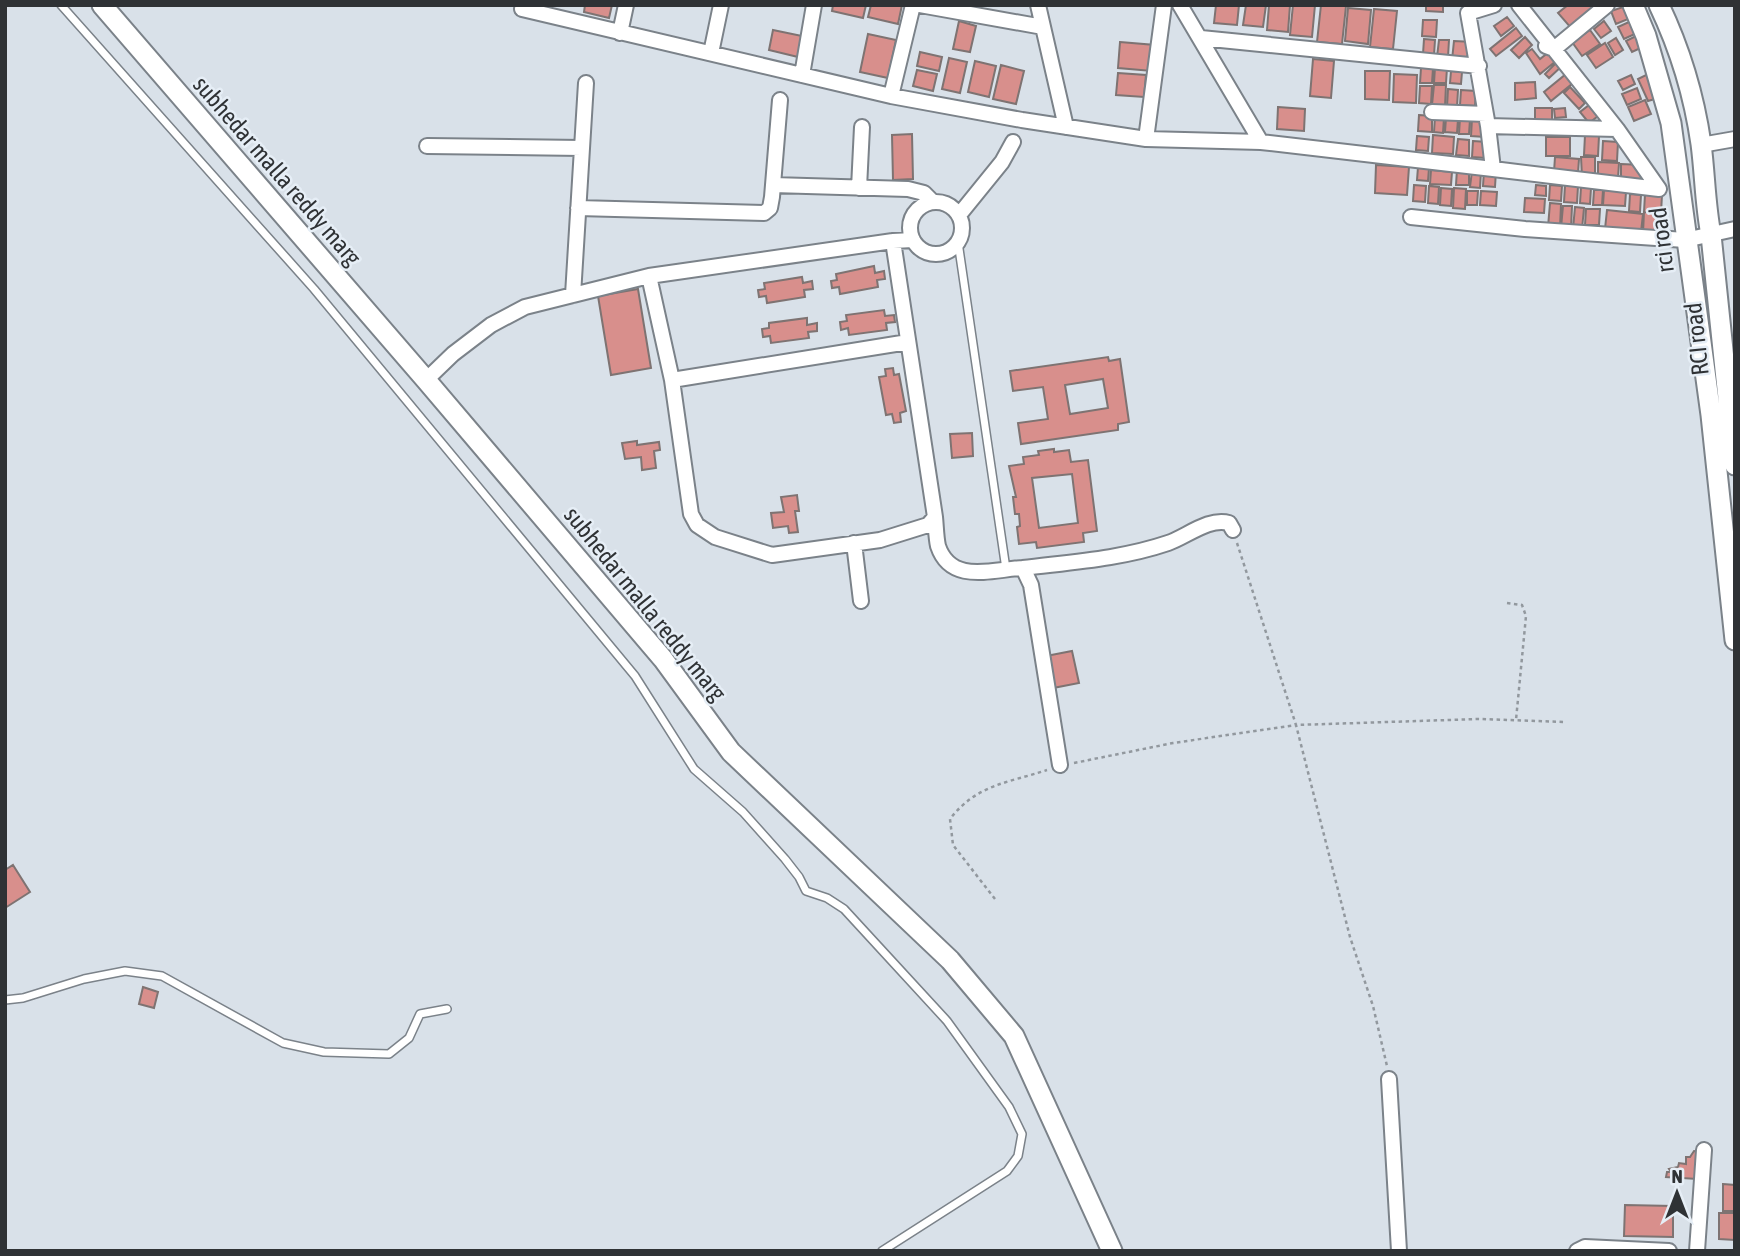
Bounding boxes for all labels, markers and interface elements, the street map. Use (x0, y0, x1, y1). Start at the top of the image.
street label: subhedar malla reddy marg (188, 71, 367, 271)
street label: rci road (1644, 206, 1679, 274)
street label: RCI road (1679, 301, 1714, 377)
street label: subhedar malla reddy marg (559, 501, 732, 706)
north arrow (1642, 1158, 1712, 1228)
text: N (1671, 1165, 1683, 1187)

